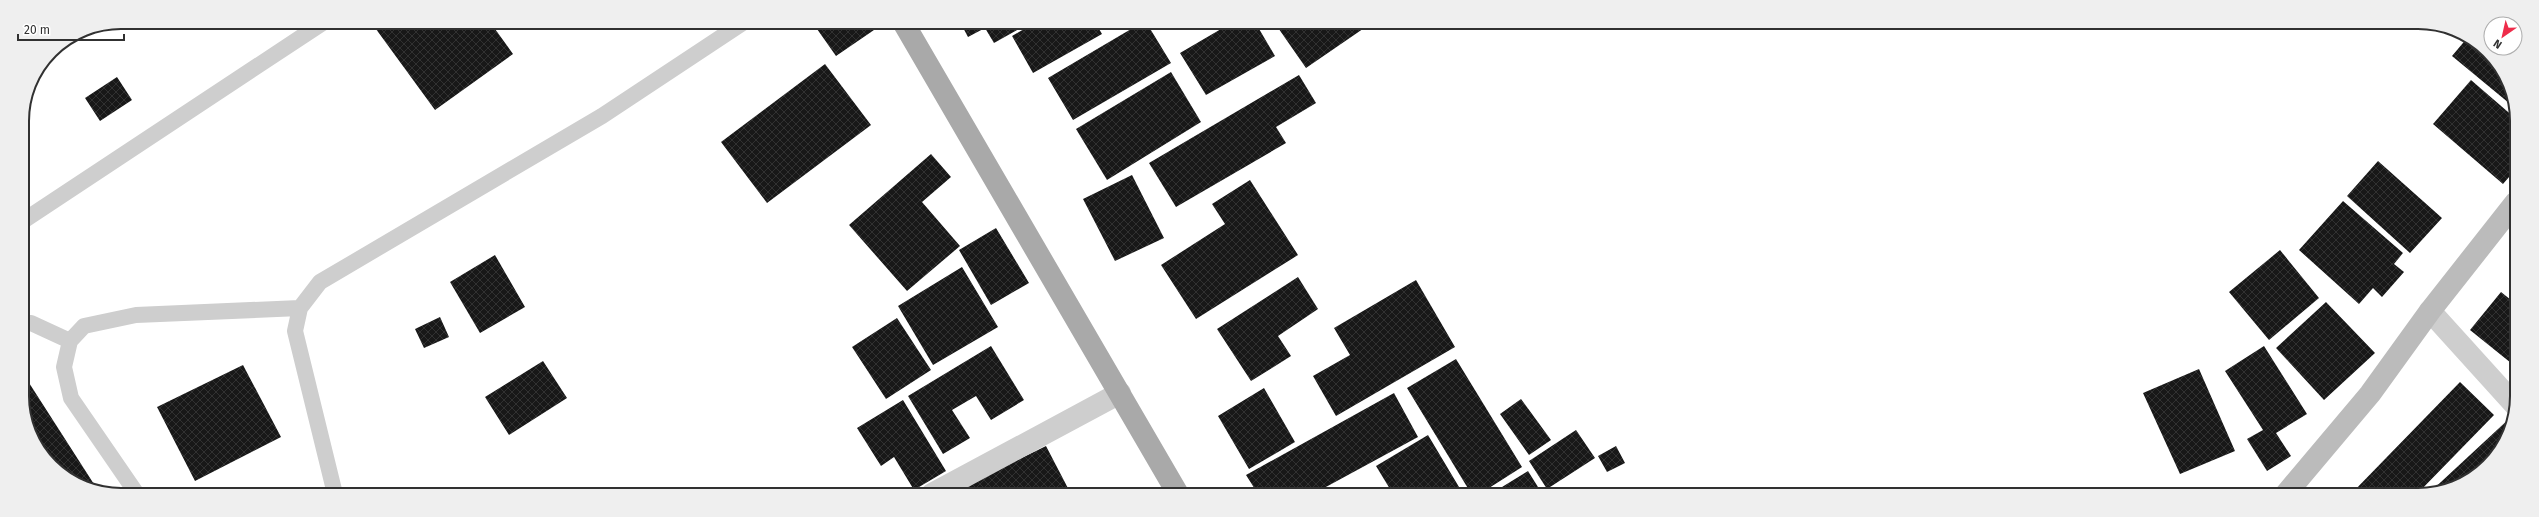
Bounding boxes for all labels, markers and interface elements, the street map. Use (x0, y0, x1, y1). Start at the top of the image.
scale bar (18, 16, 124, 42)
north arrow (2483, 16, 2523, 56)
text: 20 m (24, 23, 50, 37)
text: N (2491, 36, 2504, 51)

